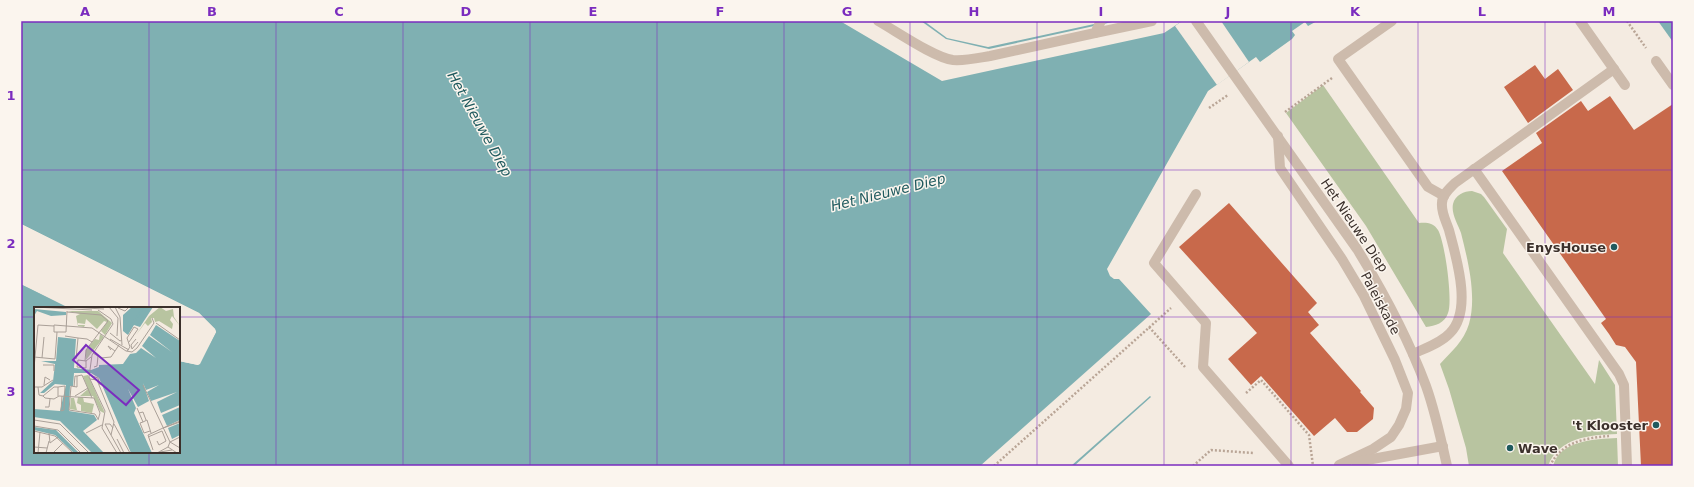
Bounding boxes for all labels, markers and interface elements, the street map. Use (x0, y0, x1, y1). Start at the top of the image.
text: A (80, 4, 90, 19)
text: B (207, 4, 217, 19)
text: C (334, 4, 344, 19)
text: D (461, 4, 472, 19)
text: E (589, 4, 597, 19)
text: F (716, 4, 724, 19)
text: G (842, 4, 852, 19)
text: H (969, 4, 979, 19)
text: I (1099, 4, 1103, 19)
text: J (1225, 4, 1230, 19)
text: K (1350, 4, 1361, 19)
text: L (1478, 4, 1486, 19)
text: M (1603, 4, 1615, 19)
water label: Het Nieuwe Diep (444, 69, 516, 179)
text: 1 (6, 88, 16, 103)
water label: Het Nieuwe Diep (829, 170, 947, 214)
street label: Het Nieuwe Diep (1318, 176, 1391, 275)
text: 2 (6, 236, 16, 251)
place label: EnysHouse (1526, 240, 1606, 255)
marker: EnysHouse (1609, 242, 1619, 252)
street label: Paleiskade (1358, 269, 1403, 337)
inset map (34, 307, 180, 453)
text: 3 (6, 384, 16, 399)
place label: 't Klooster (1572, 418, 1649, 433)
marker: 't Klooster (1651, 420, 1661, 430)
place label: Wave (1518, 441, 1558, 456)
marker: Wave (1505, 443, 1515, 453)

